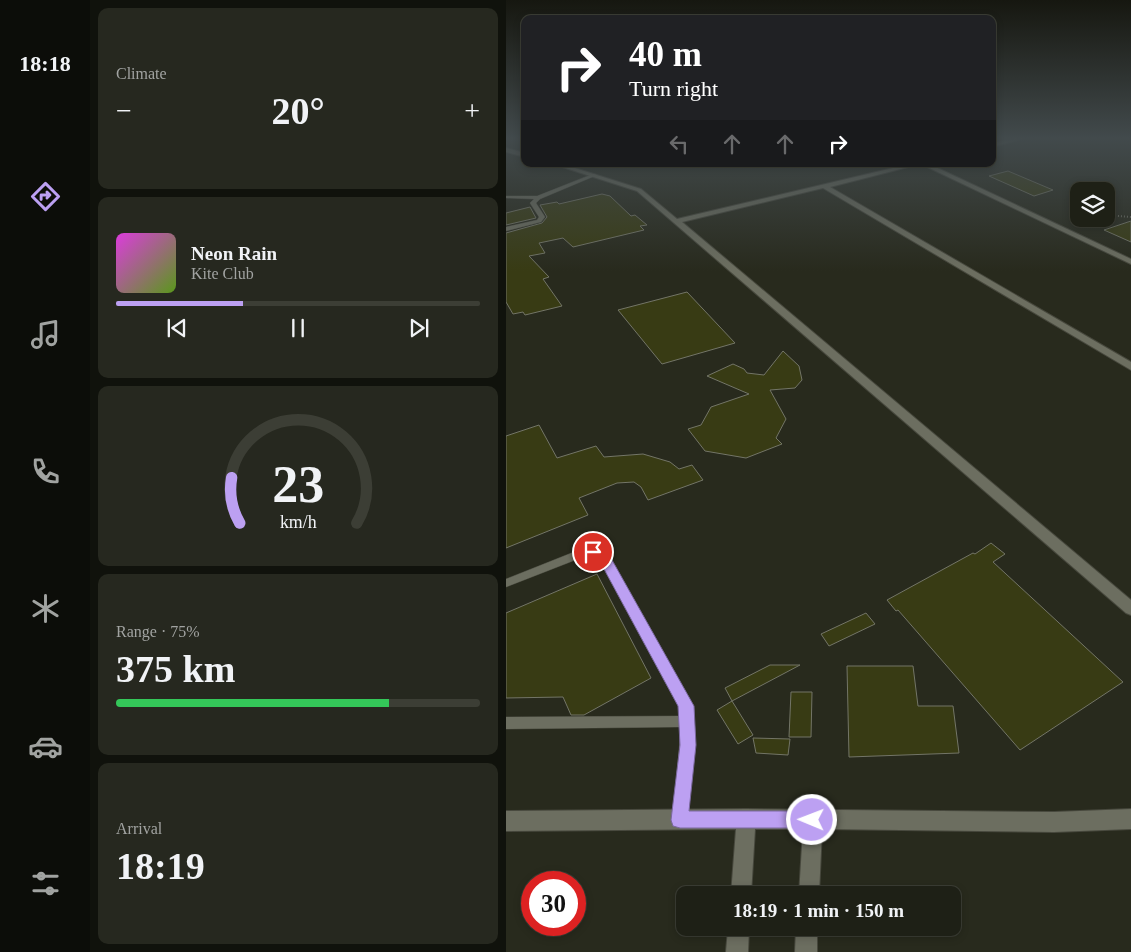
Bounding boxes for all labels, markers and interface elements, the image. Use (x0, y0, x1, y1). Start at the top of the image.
icon: right (546, 35, 611, 100)
text: 40 m (629, 35, 702, 74)
text: 18:18 (19, 51, 71, 76)
text: Climate (116, 65, 167, 82)
text: Turn right (629, 76, 718, 101)
text: 20° (271, 90, 325, 132)
text: − (116, 95, 132, 126)
text: + (464, 95, 480, 126)
icon: left (665, 130, 693, 158)
icon: ahead (718, 130, 746, 158)
icon: ahead (771, 130, 799, 158)
icon: right (824, 130, 852, 158)
icon: directions (28, 179, 63, 214)
map controls (1070, 182, 1115, 227)
button: layers (1070, 182, 1115, 227)
text: Neon Rain (191, 243, 277, 264)
text: Kite Club (191, 265, 254, 282)
icon: previous (163, 314, 191, 342)
icon: pause (284, 314, 312, 342)
icon: next (405, 314, 433, 342)
icon: music (28, 317, 63, 352)
icon: phone (28, 454, 63, 489)
text: 23 (272, 456, 324, 513)
text: km/h (280, 512, 316, 532)
pin (572, 531, 614, 573)
icon: arrive (579, 538, 607, 566)
icon: climate (28, 591, 63, 626)
text: Range · 75% (116, 623, 200, 640)
text: 375 km (116, 648, 235, 690)
icon: car (28, 729, 63, 764)
position arrow (785, 793, 837, 845)
text: Arrival (116, 820, 162, 837)
text: 18:19 (116, 845, 205, 887)
icon: filters (28, 866, 63, 901)
speed limit sign: 30 (521, 871, 586, 936)
text: 18:19 · 1 min · 150 m (733, 900, 904, 921)

